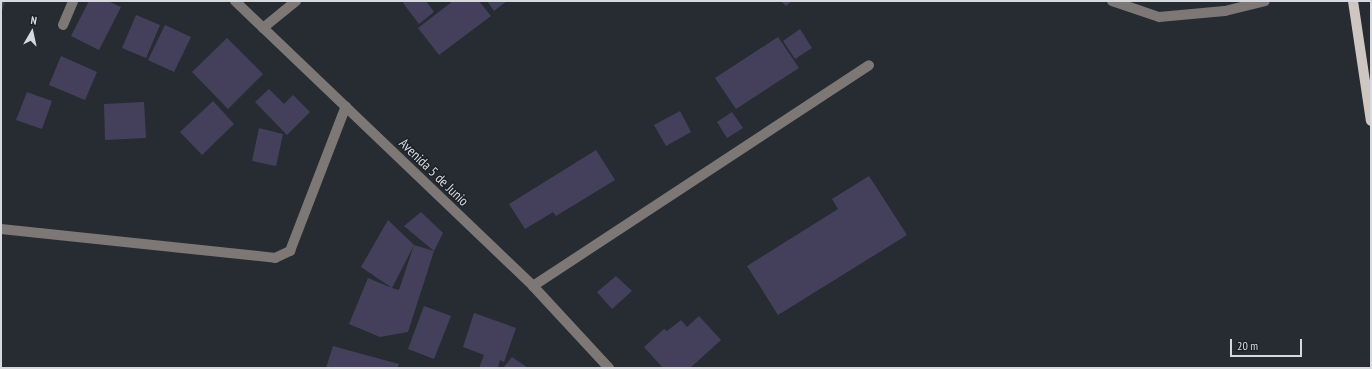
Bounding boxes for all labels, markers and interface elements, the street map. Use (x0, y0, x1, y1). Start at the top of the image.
north arrow (12, 12, 52, 52)
text: N (30, 13, 38, 28)
street label: Avenida 5 de Junio (396, 135, 472, 209)
scale bar (1232, 331, 1304, 357)
text: 20 m (1237, 338, 1258, 353)

